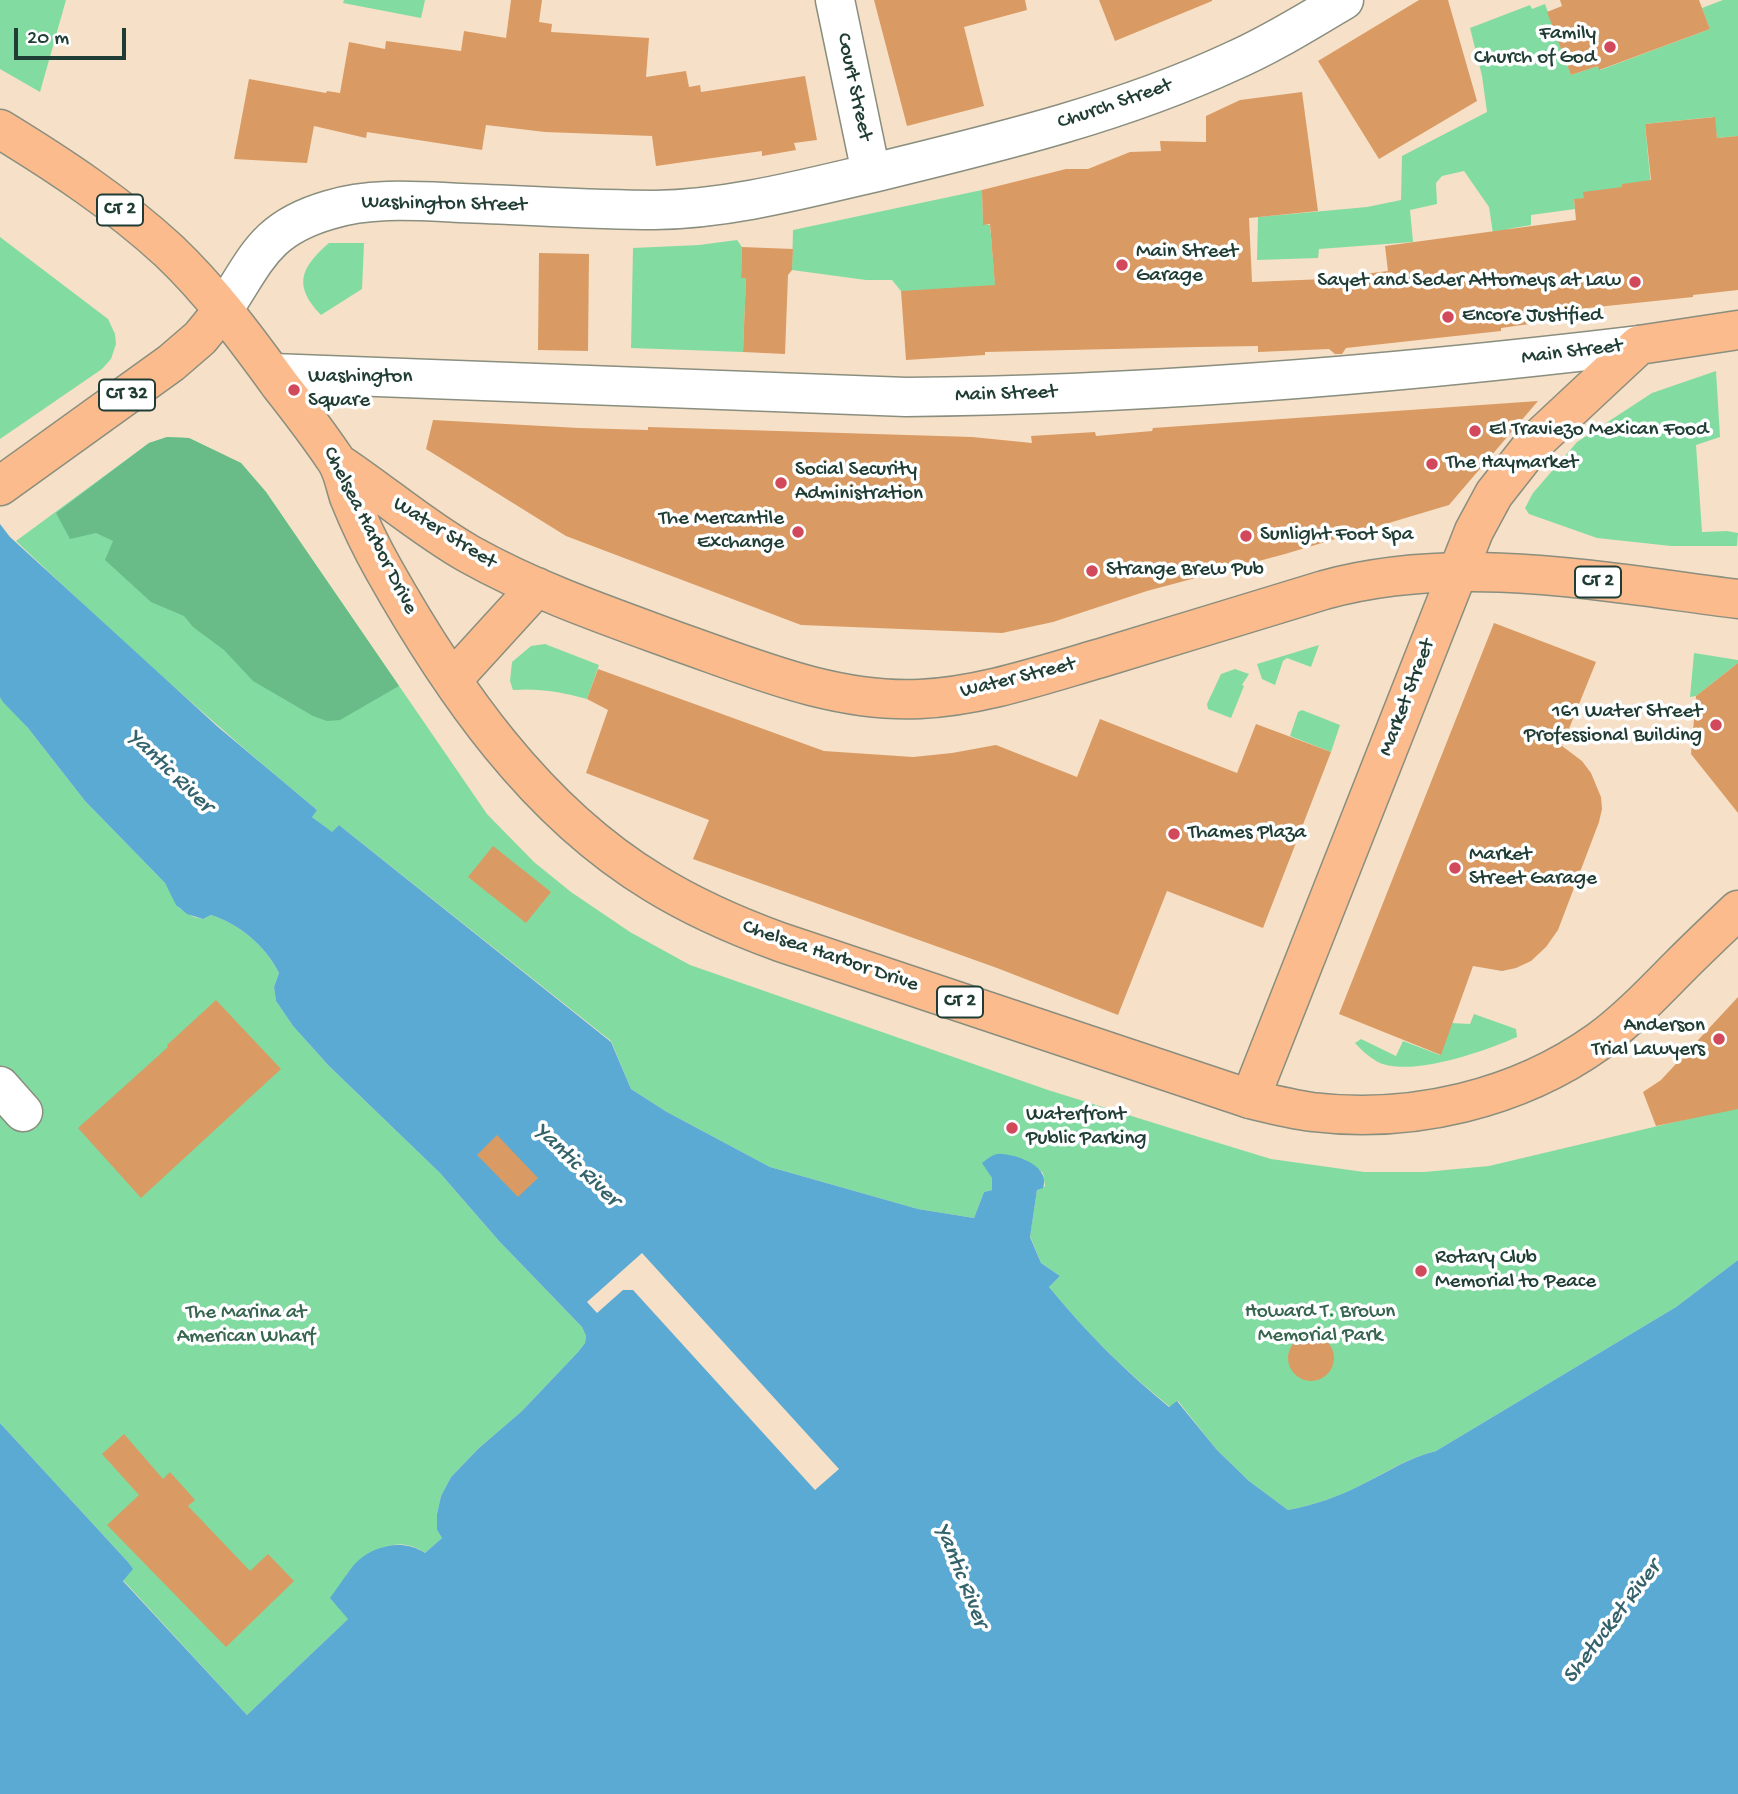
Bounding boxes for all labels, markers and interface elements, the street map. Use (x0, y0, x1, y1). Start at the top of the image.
scale bar (18, 14, 130, 58)
place label: Family Church of God (1474, 22, 1596, 72)
text: 20 m (27, 27, 69, 52)
street label: Court Street (829, 31, 877, 143)
marker: Family Church of God (1602, 39, 1618, 55)
street label: Church Street (1054, 74, 1176, 136)
street label: Washington Street (361, 191, 527, 219)
road number: CT 2 (97, 194, 143, 226)
place label: Main Street Garage (1136, 240, 1238, 290)
marker: Main Street Garage (1114, 257, 1130, 273)
place label: Sayet and Seder Attorneys at Law (1317, 269, 1621, 295)
marker: Sayet and Seder Attorneys at Law (1627, 274, 1643, 290)
place label: Encore Justified (1462, 304, 1602, 330)
marker: Encore Justified (1440, 309, 1456, 325)
street label: Main Street (1520, 334, 1624, 372)
place label: Washington Square (308, 365, 412, 415)
road number: CT 32 (99, 380, 155, 410)
street label: Main Street (955, 381, 1057, 409)
marker: Washington Square (286, 382, 302, 398)
place label: El Traviezo Mexican Food (1489, 418, 1708, 444)
marker: El Traviezo Mexican Food (1467, 423, 1483, 439)
street label: Chelsea Harbor Drive (316, 443, 422, 619)
place label: The Haymarket (1446, 451, 1578, 477)
marker: The Haymarket (1424, 456, 1440, 472)
place label: Social Security Administration (795, 458, 923, 508)
marker: Social Security Administration (773, 475, 789, 491)
street label: Water Street (388, 492, 500, 576)
place label: The Mercantile Exchange (659, 507, 784, 557)
place label: Sunlight Foot Spa (1260, 523, 1413, 549)
marker: The Mercantile Exchange (790, 524, 806, 540)
marker: Sunlight Foot Spa (1238, 528, 1254, 544)
place label: Strange Brew Pub (1106, 558, 1264, 584)
marker: Strange Brew Pub (1084, 563, 1100, 579)
road number: CT 2 (1575, 566, 1621, 597)
street label: Market Street (1374, 636, 1442, 760)
street label: Water Street (958, 653, 1078, 705)
place label: 161 Water Street Professional Building (1524, 700, 1702, 750)
marker: 161 Water Street Professional Building (1708, 717, 1724, 733)
water label: Yantic River (120, 724, 218, 820)
place label: Thames Plaza (1188, 821, 1306, 847)
marker: Thames Plaza (1166, 826, 1182, 842)
place label: Market Street Garage (1469, 843, 1597, 893)
marker: Market Street Garage (1447, 860, 1463, 876)
street label: Chelsea Harbor Drive (739, 915, 921, 999)
road number: CT 2 (937, 986, 983, 1018)
place label: Anderson Trial Lawyers (1592, 1014, 1705, 1064)
marker: Anderson Trial Lawyers (1711, 1031, 1727, 1047)
place label: Waterfront Public Parking (1026, 1103, 1146, 1153)
water label: Yantic River (527, 1118, 625, 1214)
marker: Waterfront Public Parking (1004, 1120, 1020, 1136)
place label: Rotary Club Memorial to Peace (1435, 1246, 1596, 1296)
marker: Rotary Club Memorial to Peace (1413, 1263, 1429, 1279)
park label: Howard T. Brown Memorial Park (1245, 1300, 1395, 1350)
park label: The Marina at American Wharf (177, 1301, 315, 1351)
water label: Yantic River (927, 1520, 993, 1632)
water label: Shetucket River (1558, 1556, 1668, 1690)

